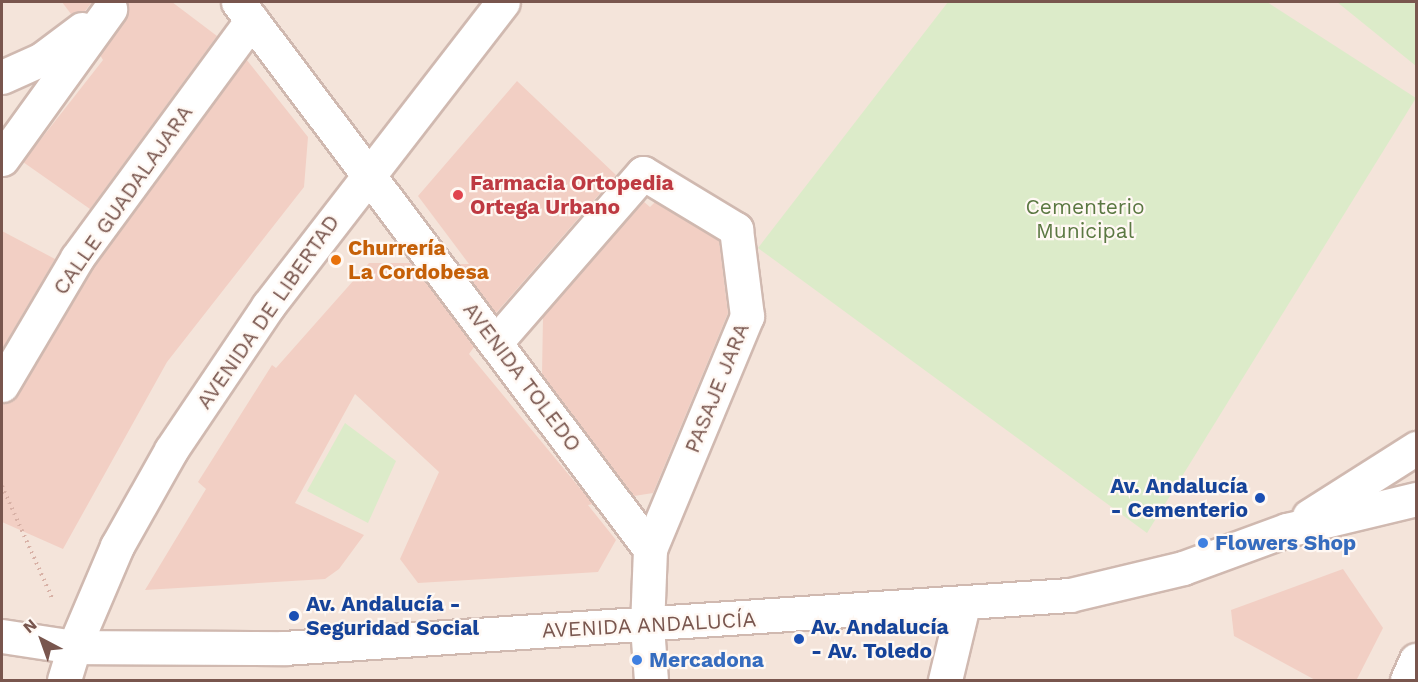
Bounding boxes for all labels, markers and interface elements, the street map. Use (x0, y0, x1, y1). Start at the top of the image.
street label: CALLE GUADALAJARA (48, 100, 198, 300)
place label: Farmacia Ortopedia Ortega Urbano (470, 170, 674, 220)
marker: Farmacia Ortopedia Ortega Urbano (451, 188, 465, 202)
park label: Cementerio Municipal (1025, 194, 1145, 244)
street label: AVENIDA DE LIBERTAD (191, 210, 345, 414)
place label: Churrería La Cordobesa (348, 235, 489, 285)
marker: Churrería La Cordobesa (329, 253, 343, 267)
street label: AVENIDA TOLEDO (457, 297, 587, 457)
street label: PASAJE JARA (679, 319, 755, 457)
place label: Av. Andalucía - Cementerio (1110, 473, 1248, 523)
marker: Av. Andalucía - Cementerio (1253, 491, 1267, 505)
place label: Flowers Shop (1215, 530, 1356, 556)
marker: Flowers Shop (1196, 536, 1210, 550)
place label: Av. Andalucía - Seguridad Social (306, 591, 479, 641)
street label: AVENIDA ANDALUCÍA (540, 607, 758, 643)
marker: Av. Andalucía - Seguridad Social (287, 609, 301, 623)
north arrow (12, 610, 72, 670)
place label: Av. Andalucía - Av. Toledo (811, 614, 949, 664)
text: N (19, 615, 41, 637)
marker: Av. Andalucía - Av. Toledo (792, 632, 806, 646)
place label: Mercadona (649, 647, 764, 673)
marker: Mercadona (630, 653, 644, 667)

